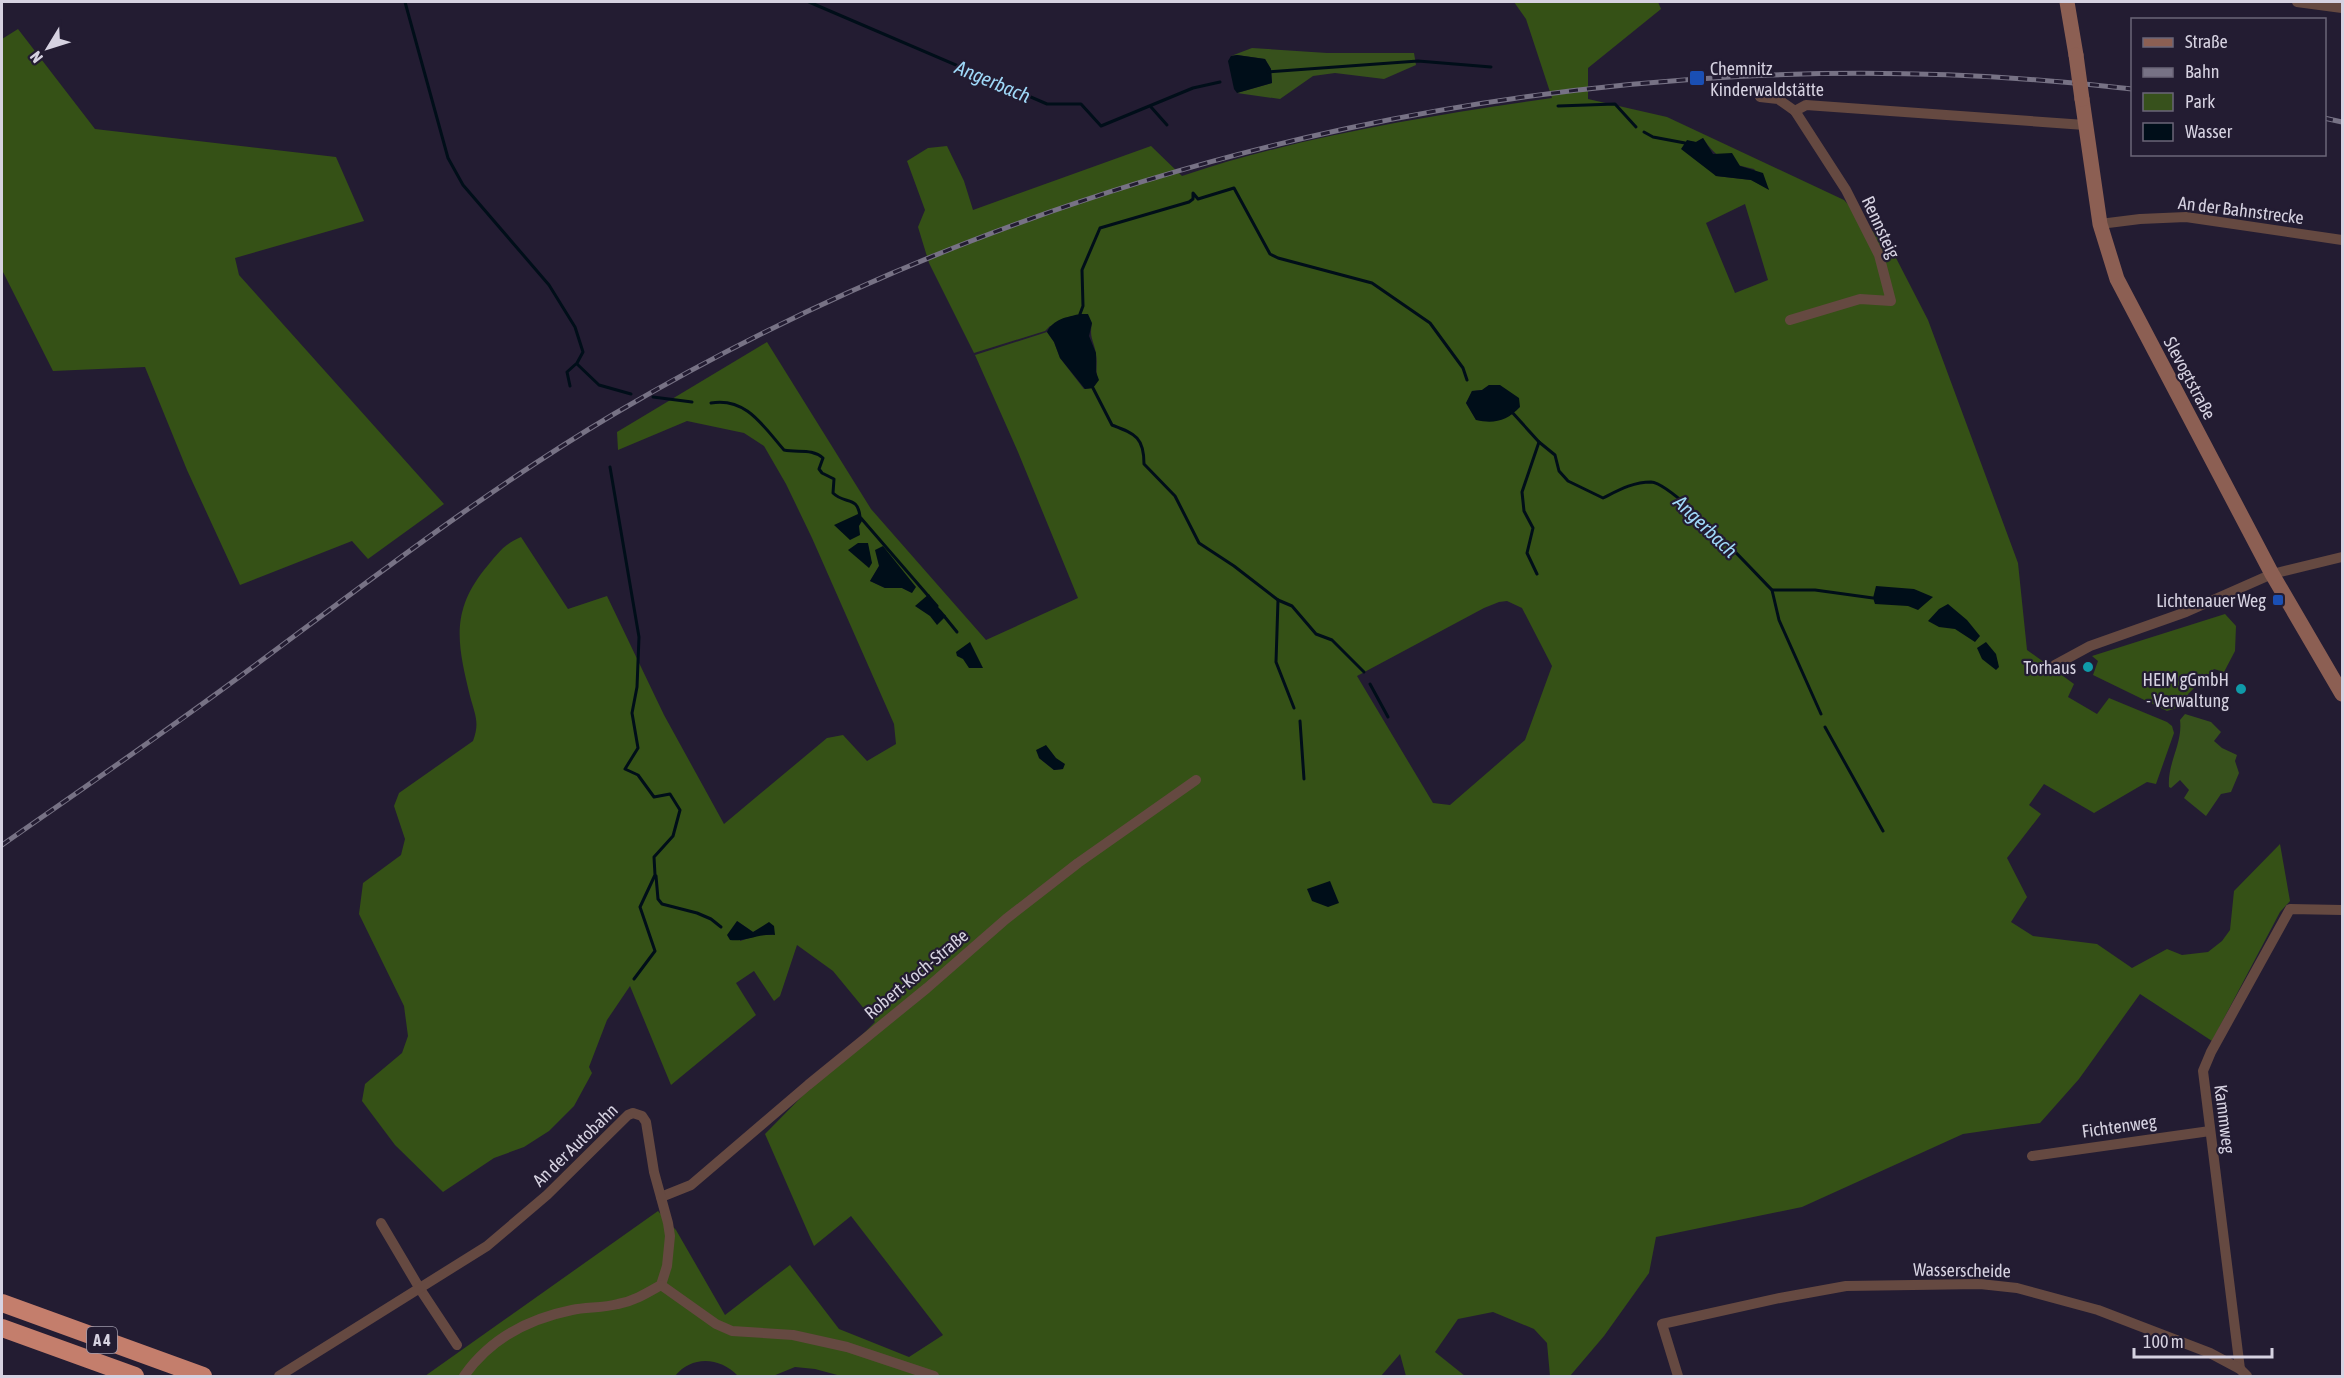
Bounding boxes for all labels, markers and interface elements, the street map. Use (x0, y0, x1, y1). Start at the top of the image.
north arrow (18, 18, 78, 78)
legend (2131, 18, 2326, 156)
text: Straße (2185, 31, 2228, 52)
text: N (26, 48, 46, 67)
water label: Angerbach (951, 55, 1034, 107)
place label: Chemnitz Kinderwaldstätte (1710, 58, 1824, 100)
text: Bahn (2185, 61, 2219, 82)
marker: Chemnitz Kinderwaldstätte (1688, 69, 1706, 87)
text: Park (2185, 91, 2215, 112)
text: Wasser (2185, 121, 2233, 142)
street label: An der Bahnstrecke (2177, 192, 2305, 228)
street label: Rennsteig (1858, 193, 1905, 262)
street label: Slevogtstraße (2160, 333, 2220, 423)
water label: Angerbach (1669, 489, 1743, 562)
place label: Lichtenauer Weg (2156, 590, 2266, 611)
marker: Lichtenauer Weg (2271, 593, 2285, 607)
place label: Torhaus (2023, 657, 2076, 678)
marker: Torhaus (2081, 660, 2095, 674)
place label: HEIM gGmbH - Verwaltung (2143, 669, 2229, 711)
marker: HEIM gGmbH - Verwaltung (2234, 682, 2248, 696)
street label: Robert-Koch-Straße (860, 925, 972, 1023)
street label: Kammweg (2210, 1083, 2240, 1155)
street label: An der Autobahn (528, 1099, 622, 1191)
street label: Fichtenweg (2080, 1110, 2158, 1142)
street label: Wasserscheide (1913, 1259, 2011, 1281)
scale bar (2134, 1321, 2272, 1359)
road number: A 4 (87, 1327, 117, 1353)
text: 100 m (2143, 1331, 2184, 1352)

